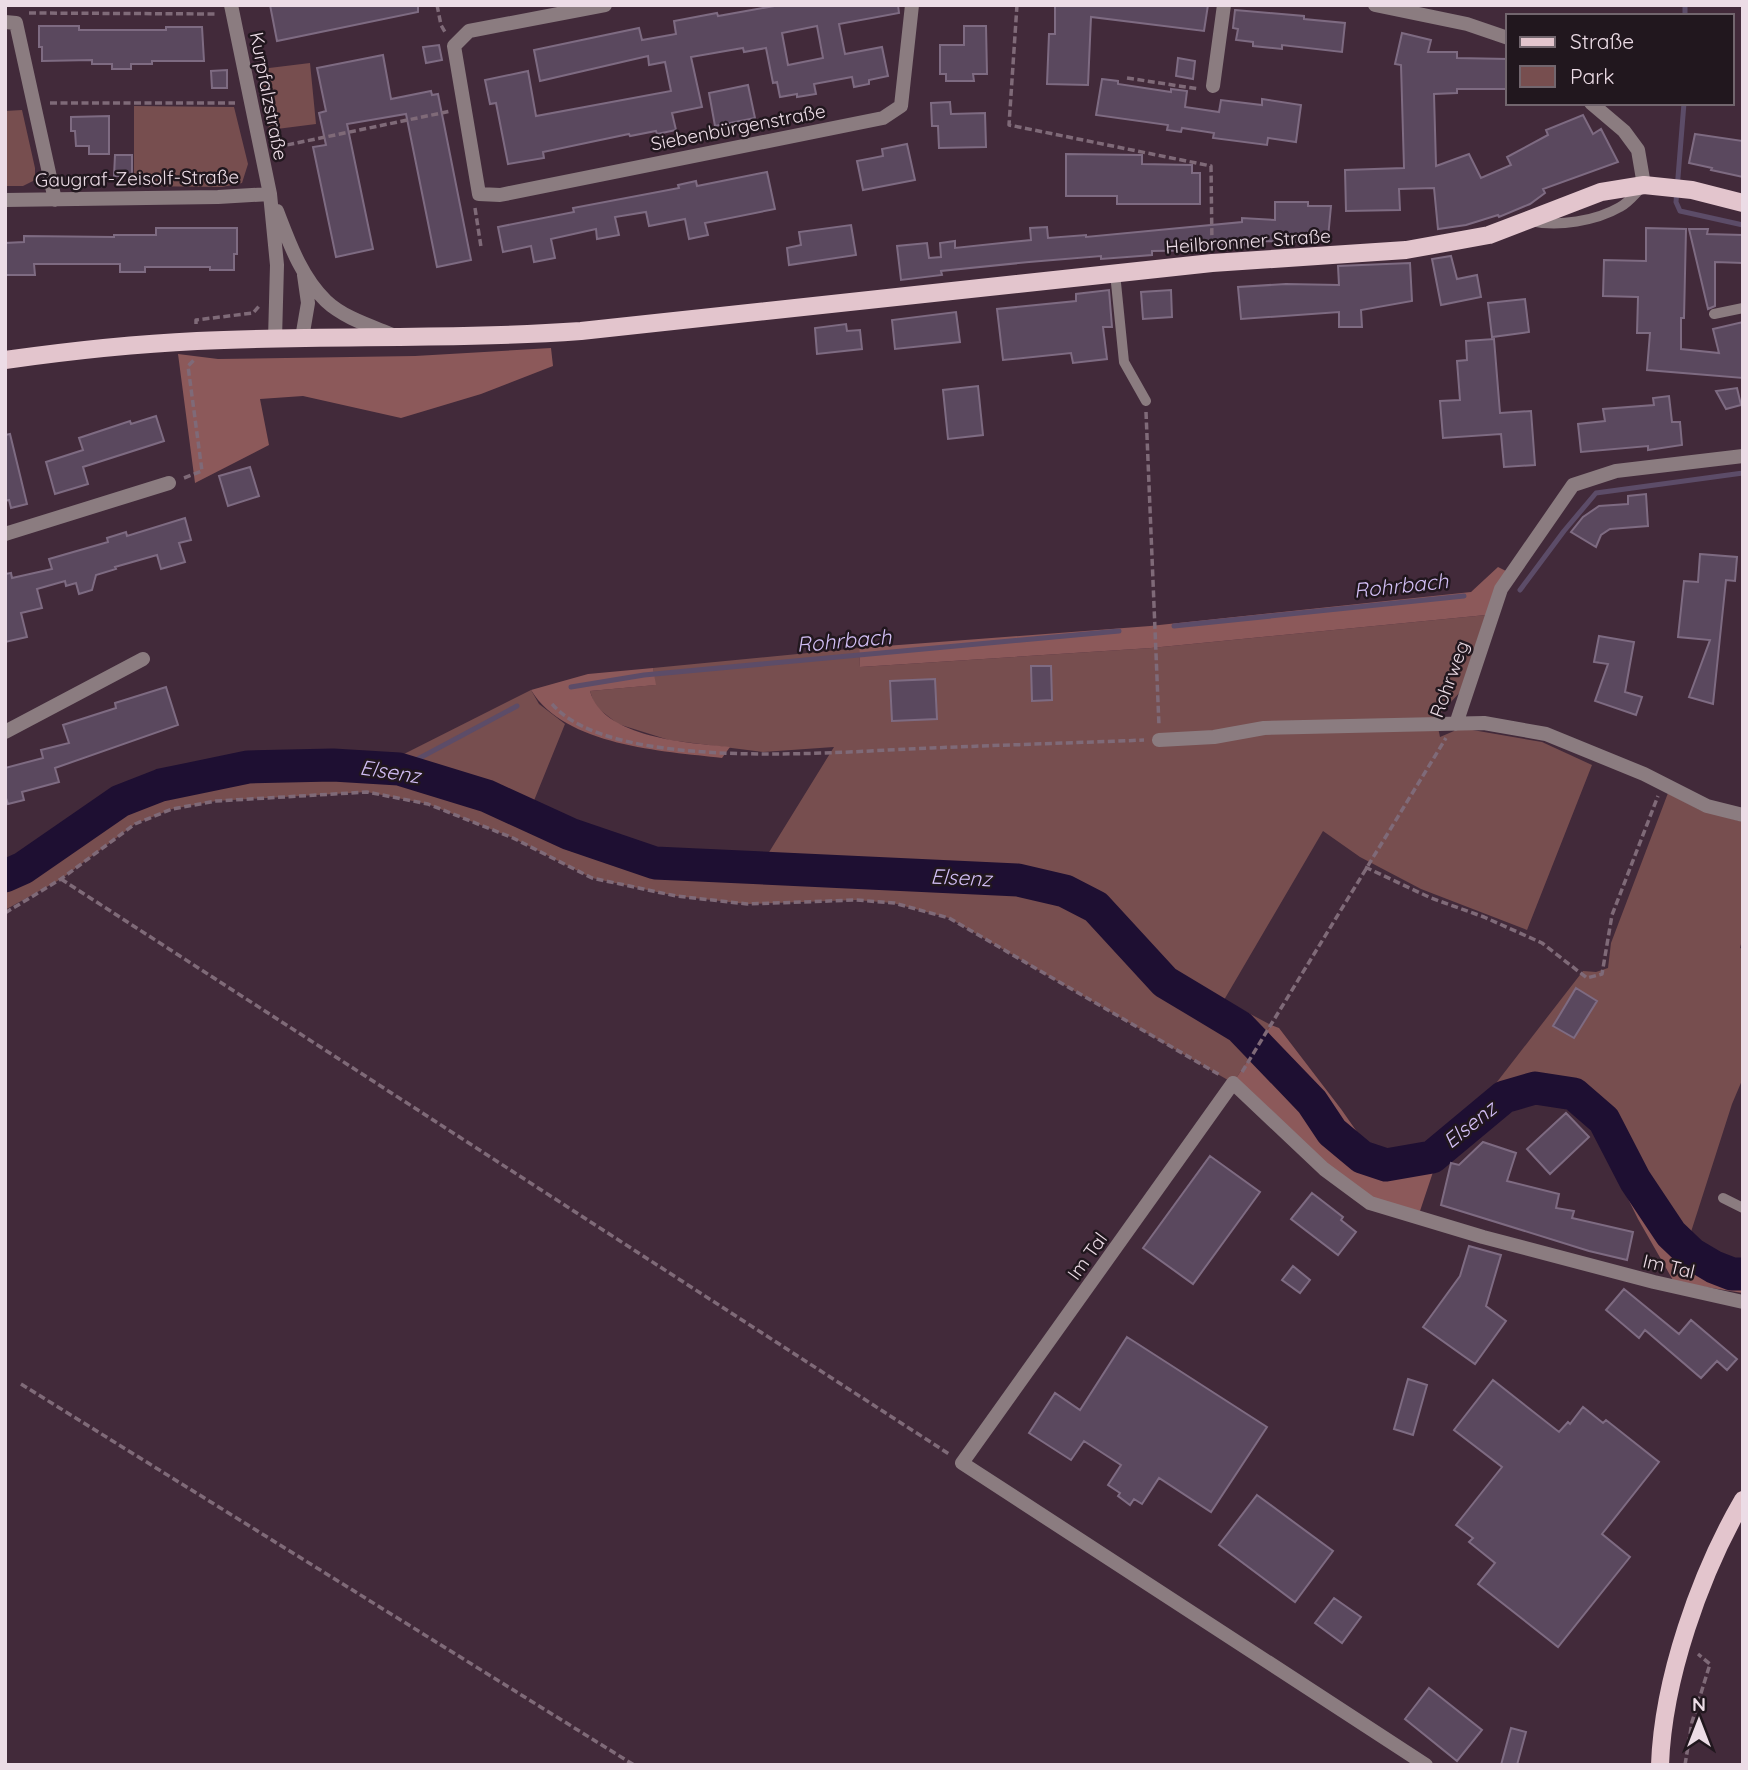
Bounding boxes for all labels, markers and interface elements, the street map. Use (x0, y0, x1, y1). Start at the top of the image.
legend (1506, 14, 1734, 105)
text: Straße (1570, 28, 1634, 54)
street label: Kurpfalzstraße (245, 30, 293, 162)
text: Park (1570, 63, 1614, 89)
street label: Siebenbürgenstraße (649, 98, 827, 156)
street label: Gaugraf-Zeisolf-Straße (35, 164, 239, 192)
street label: Heilbronner Straße (1164, 223, 1332, 259)
water label: Rohrbach (1352, 567, 1451, 603)
water label: Rohrbach (795, 623, 893, 657)
street label: Rohrweg (1424, 637, 1474, 721)
water label: Elsenz (358, 753, 424, 789)
water label: Elsenz (930, 862, 994, 892)
water label: Elsenz (1438, 1094, 1503, 1153)
street label: Im Tal (1062, 1228, 1112, 1284)
street label: Im Tal (1641, 1248, 1697, 1284)
north arrow (1664, 1686, 1734, 1756)
text: N (1692, 1692, 1706, 1716)

